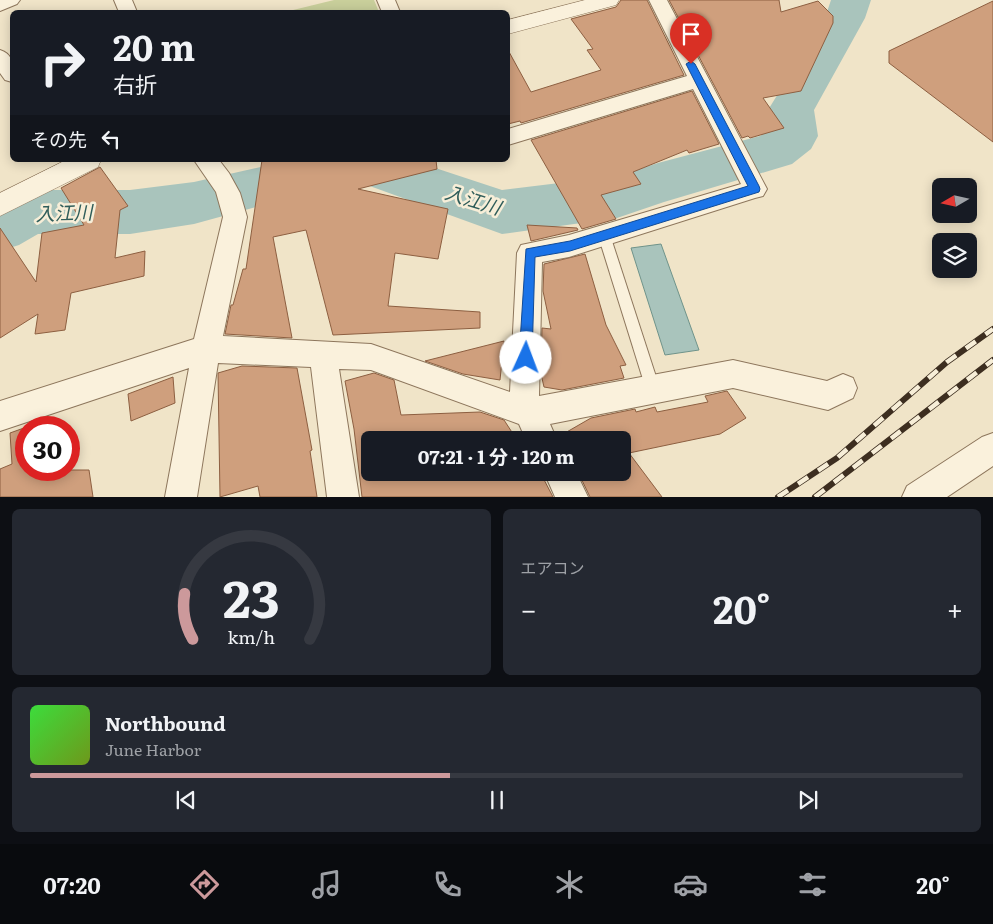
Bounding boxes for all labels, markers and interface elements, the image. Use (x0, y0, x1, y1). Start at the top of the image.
pin (670, 13, 712, 64)
text: 20 m (113, 20, 195, 72)
icon: arrive (677, 20, 705, 48)
icon: right (30, 30, 95, 95)
text: 右折 (113, 67, 157, 100)
text: その先 (30, 125, 87, 153)
icon: left (97, 125, 125, 153)
water label: 入江川 (442, 177, 507, 221)
north arrow (932, 178, 978, 222)
map controls (932, 178, 977, 278)
water label: 入江川 (35, 197, 95, 227)
button: layers (932, 233, 977, 278)
position arrow (499, 331, 551, 383)
speed limit sign: 30 (15, 416, 80, 481)
text: 07:21 · 1 分 · 120 m (418, 442, 574, 470)
text: エアコン (521, 555, 585, 579)
text: 23 (223, 557, 280, 634)
text: 20° (713, 579, 770, 636)
text: − (521, 587, 537, 629)
text: + (947, 587, 963, 629)
text: km/h (227, 623, 275, 650)
text: Northbound (105, 709, 226, 737)
text: June Harbor (105, 737, 201, 761)
icon: previous (172, 786, 200, 814)
icon: pause (483, 786, 511, 814)
icon: next (794, 786, 822, 814)
icon: directions (187, 867, 222, 902)
icon: music (309, 867, 344, 902)
icon: phone (430, 867, 465, 902)
icon: climate (552, 867, 587, 902)
icon: car (673, 867, 708, 902)
icon: filters (795, 867, 830, 902)
text: 07:20 (43, 868, 101, 901)
text: 20° (916, 868, 950, 901)

